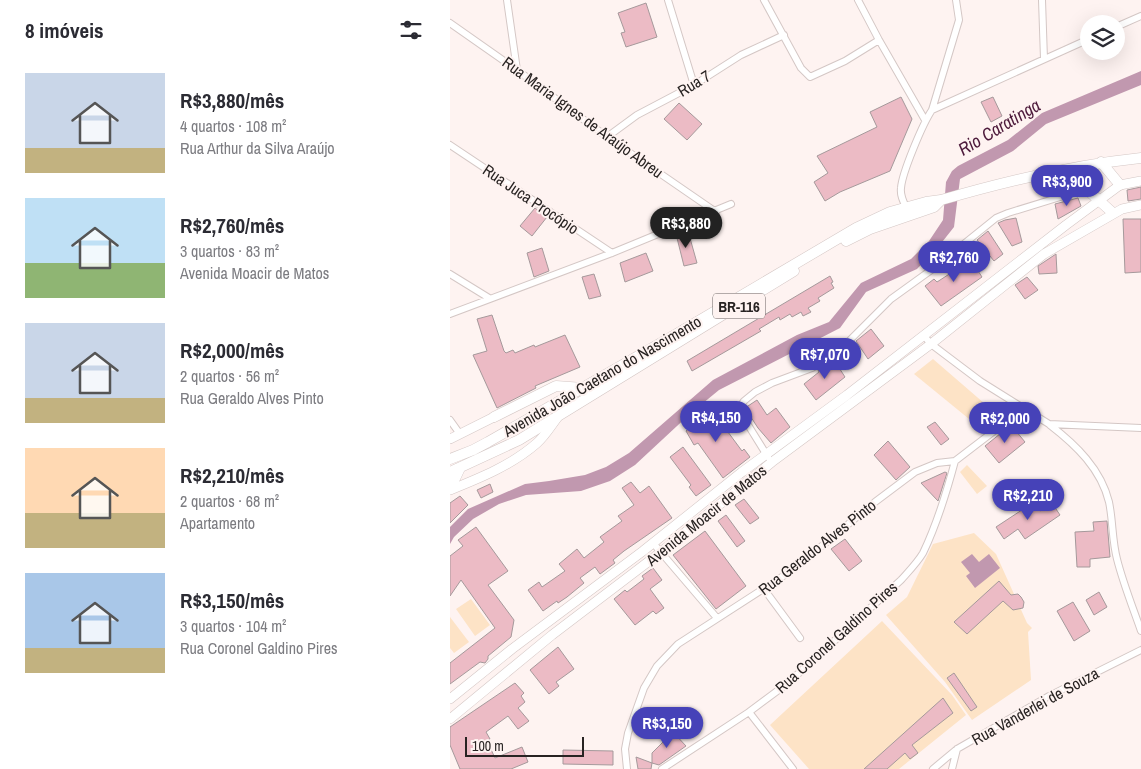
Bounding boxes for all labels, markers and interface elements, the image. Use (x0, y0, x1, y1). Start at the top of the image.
map controls (1080, 15, 1125, 60)
button: layers (1080, 15, 1125, 60)
text: 8 imóveis (25, 16, 104, 45)
icon: filters (397, 16, 425, 44)
street label: Rua Maria Ignes de Araújo Abreu (498, 51, 668, 183)
street label: Rua 7 (673, 65, 715, 101)
text: R$3,880/mês (180, 86, 284, 115)
icon: home (65, 93, 125, 153)
water label: Rio Caratinga (953, 93, 1045, 161)
text: 4 quartos · 108 m² (180, 115, 286, 137)
text: Rua Arthur da Silva Araújo (180, 137, 335, 159)
street label: Rua Juca Procópio (479, 159, 583, 239)
pin: R$3,900 (1021, 164, 1113, 207)
text: R$3,900 (1042, 170, 1092, 192)
pin: R$3,880 (640, 206, 732, 249)
text: R$2,760/mês (180, 211, 284, 240)
text: R$3,880 (661, 212, 711, 234)
icon: home (65, 218, 125, 278)
text: 3 quartos · 83 m² (180, 240, 279, 262)
pin: R$2,760 (908, 240, 1000, 283)
text: R$2,760 (929, 246, 979, 268)
text: Avenida Moacir de Matos (180, 262, 329, 284)
road number: BR-116 (713, 294, 765, 318)
street label: Avenida João Caetano do Nascimento (498, 310, 705, 442)
text: R$2,000/mês (180, 336, 284, 365)
pin: R$7,070 (779, 338, 871, 380)
icon: home (65, 343, 125, 403)
text: R$7,070 (800, 343, 850, 365)
text: 2 quartos · 56 m² (180, 365, 279, 387)
text: Rua Geraldo Alves Pinto (180, 387, 324, 409)
pin: R$4,150 (670, 400, 762, 443)
pin: R$2,000 (959, 402, 1051, 444)
text: R$4,150 (691, 406, 741, 428)
text: R$2,000 (980, 407, 1030, 429)
street label: Avenida Moacir de Matos (640, 459, 771, 571)
text: R$2,210/mês (180, 461, 284, 490)
icon: home (65, 468, 125, 528)
pin: R$2,210 (982, 478, 1074, 521)
text: R$2,210 (1003, 484, 1053, 506)
text: 2 quartos · 68 m² (180, 490, 279, 512)
street label: Rua Geraldo Alves Pinto (754, 494, 880, 600)
text: Apartamento (180, 512, 255, 534)
street label: Rua Coronel Galdino Pires (770, 576, 902, 698)
text: R$3,150/mês (180, 586, 284, 615)
icon: home (65, 593, 125, 653)
text: 3 quartos · 104 m² (180, 615, 286, 637)
text: Rua Coronel Galdino Pires (180, 637, 338, 659)
street label: Rua Vanderlei de Souza (968, 662, 1103, 750)
pin: R$3,150 (621, 706, 713, 749)
text: R$3,150 (642, 712, 692, 734)
scale bar (465, 734, 584, 757)
text: 100 m (472, 737, 504, 755)

